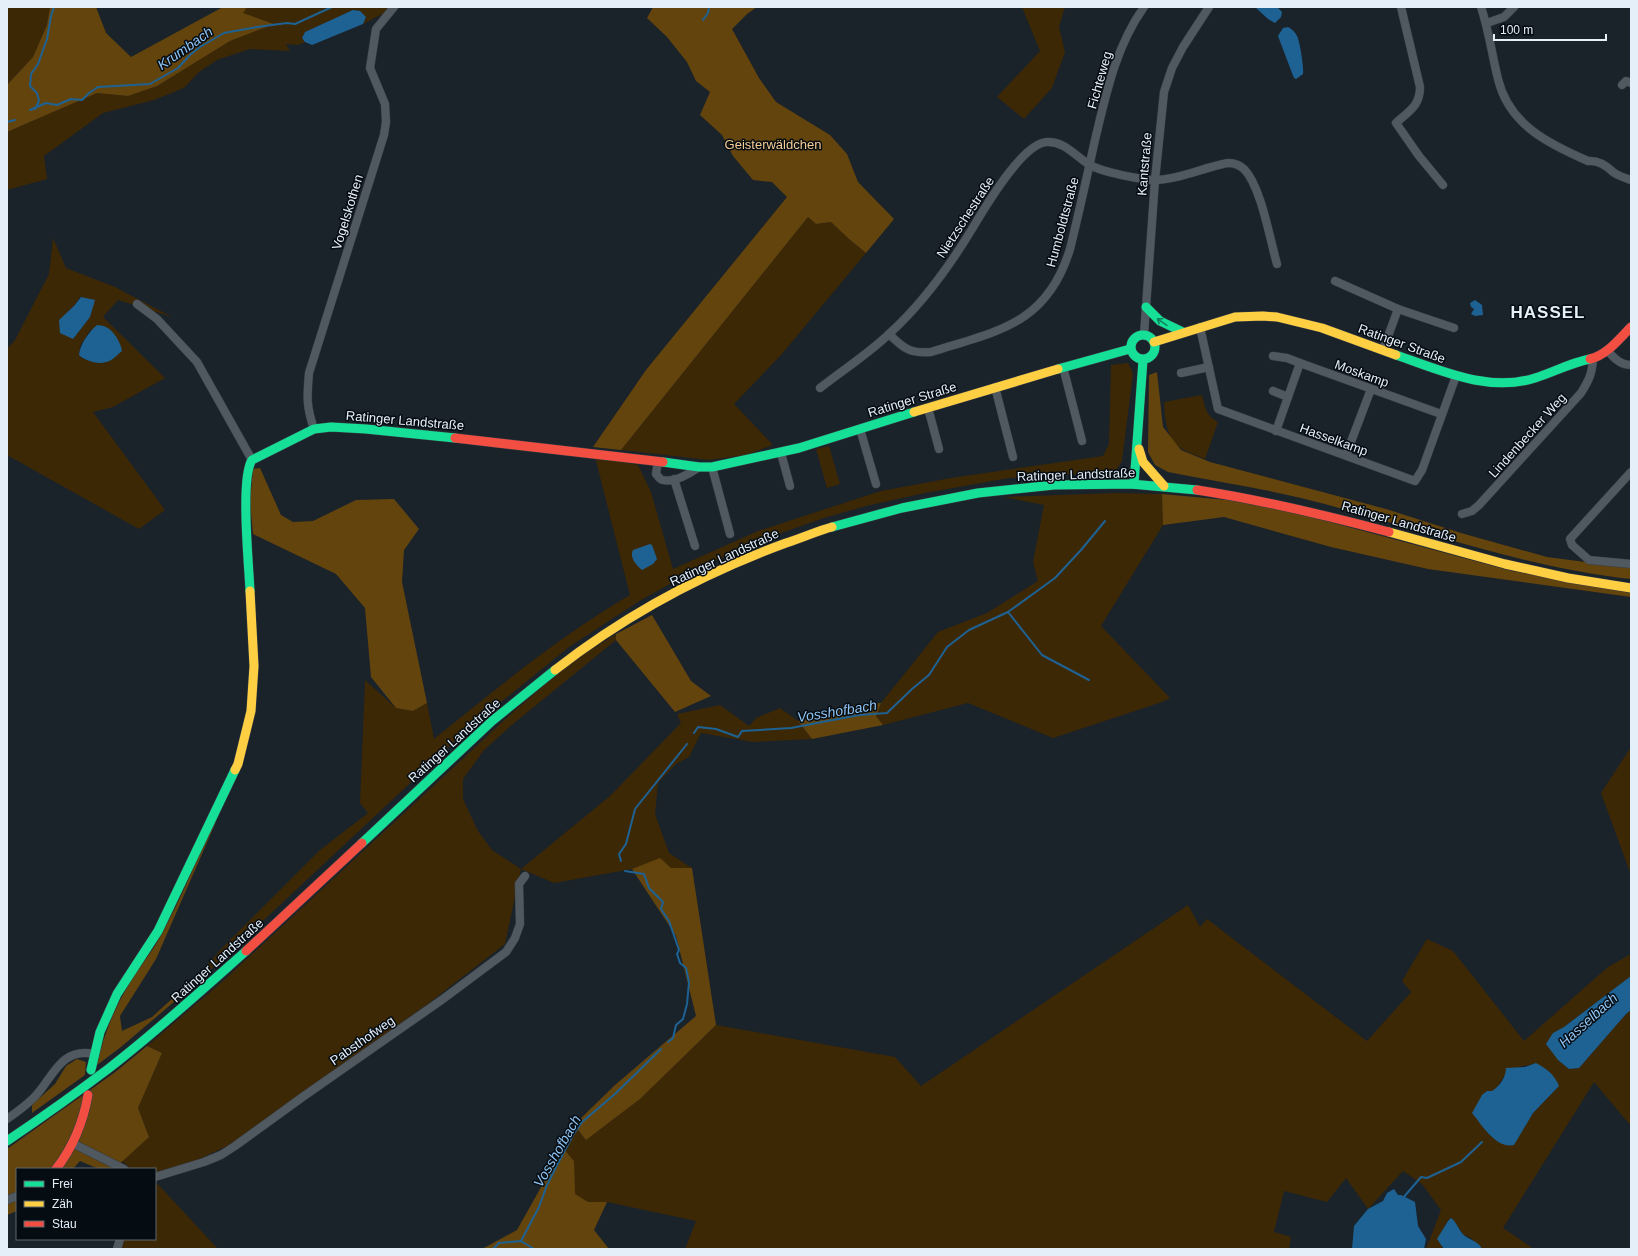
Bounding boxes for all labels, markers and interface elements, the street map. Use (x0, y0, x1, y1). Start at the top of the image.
scale bar (1494, 16, 1606, 42)
water label: Krumbach (154, 23, 216, 73)
text: 100 m (1500, 23, 1533, 37)
street label: Fichteweg (1084, 50, 1115, 111)
street label: Kantstraße (1134, 132, 1155, 196)
park label: Geisterwäldchen (725, 137, 821, 152)
street label: Vogelskothen (329, 173, 366, 252)
street label: Nietzschestraße (934, 174, 997, 261)
street label: Humboldtstraße (1043, 176, 1082, 269)
district label: HASSEL (1511, 303, 1585, 322)
one-way arrow (1157, 318, 1168, 326)
street label: Ratinger Straße (1356, 321, 1448, 366)
street label: Moskamp (1333, 357, 1391, 390)
street label: Ratinger Straße (866, 379, 958, 420)
street label: Lindenbecker Weg (1486, 390, 1569, 481)
street label: Ratinger Landstraße (345, 408, 465, 433)
street label: Hasselkamp (1298, 420, 1370, 459)
street label: Ratinger Landstraße (1017, 465, 1136, 484)
street label: Ratinger Landstraße (1340, 498, 1458, 545)
street label: Ratinger Landstraße (667, 526, 781, 589)
street label: Ratinger Landstraße (405, 695, 503, 786)
water label: Vosshofbach (796, 697, 878, 725)
street label: Ratinger Landstraße (168, 915, 266, 1006)
water label: Hasselbach (1555, 989, 1621, 1050)
street label: Pabsthofweg (327, 1013, 397, 1068)
water label: Vosshofbach (530, 1112, 584, 1190)
legend (16, 1168, 156, 1240)
text: Frei (52, 1177, 73, 1191)
text: Zäh (52, 1197, 73, 1211)
text: Stau (52, 1217, 77, 1231)

